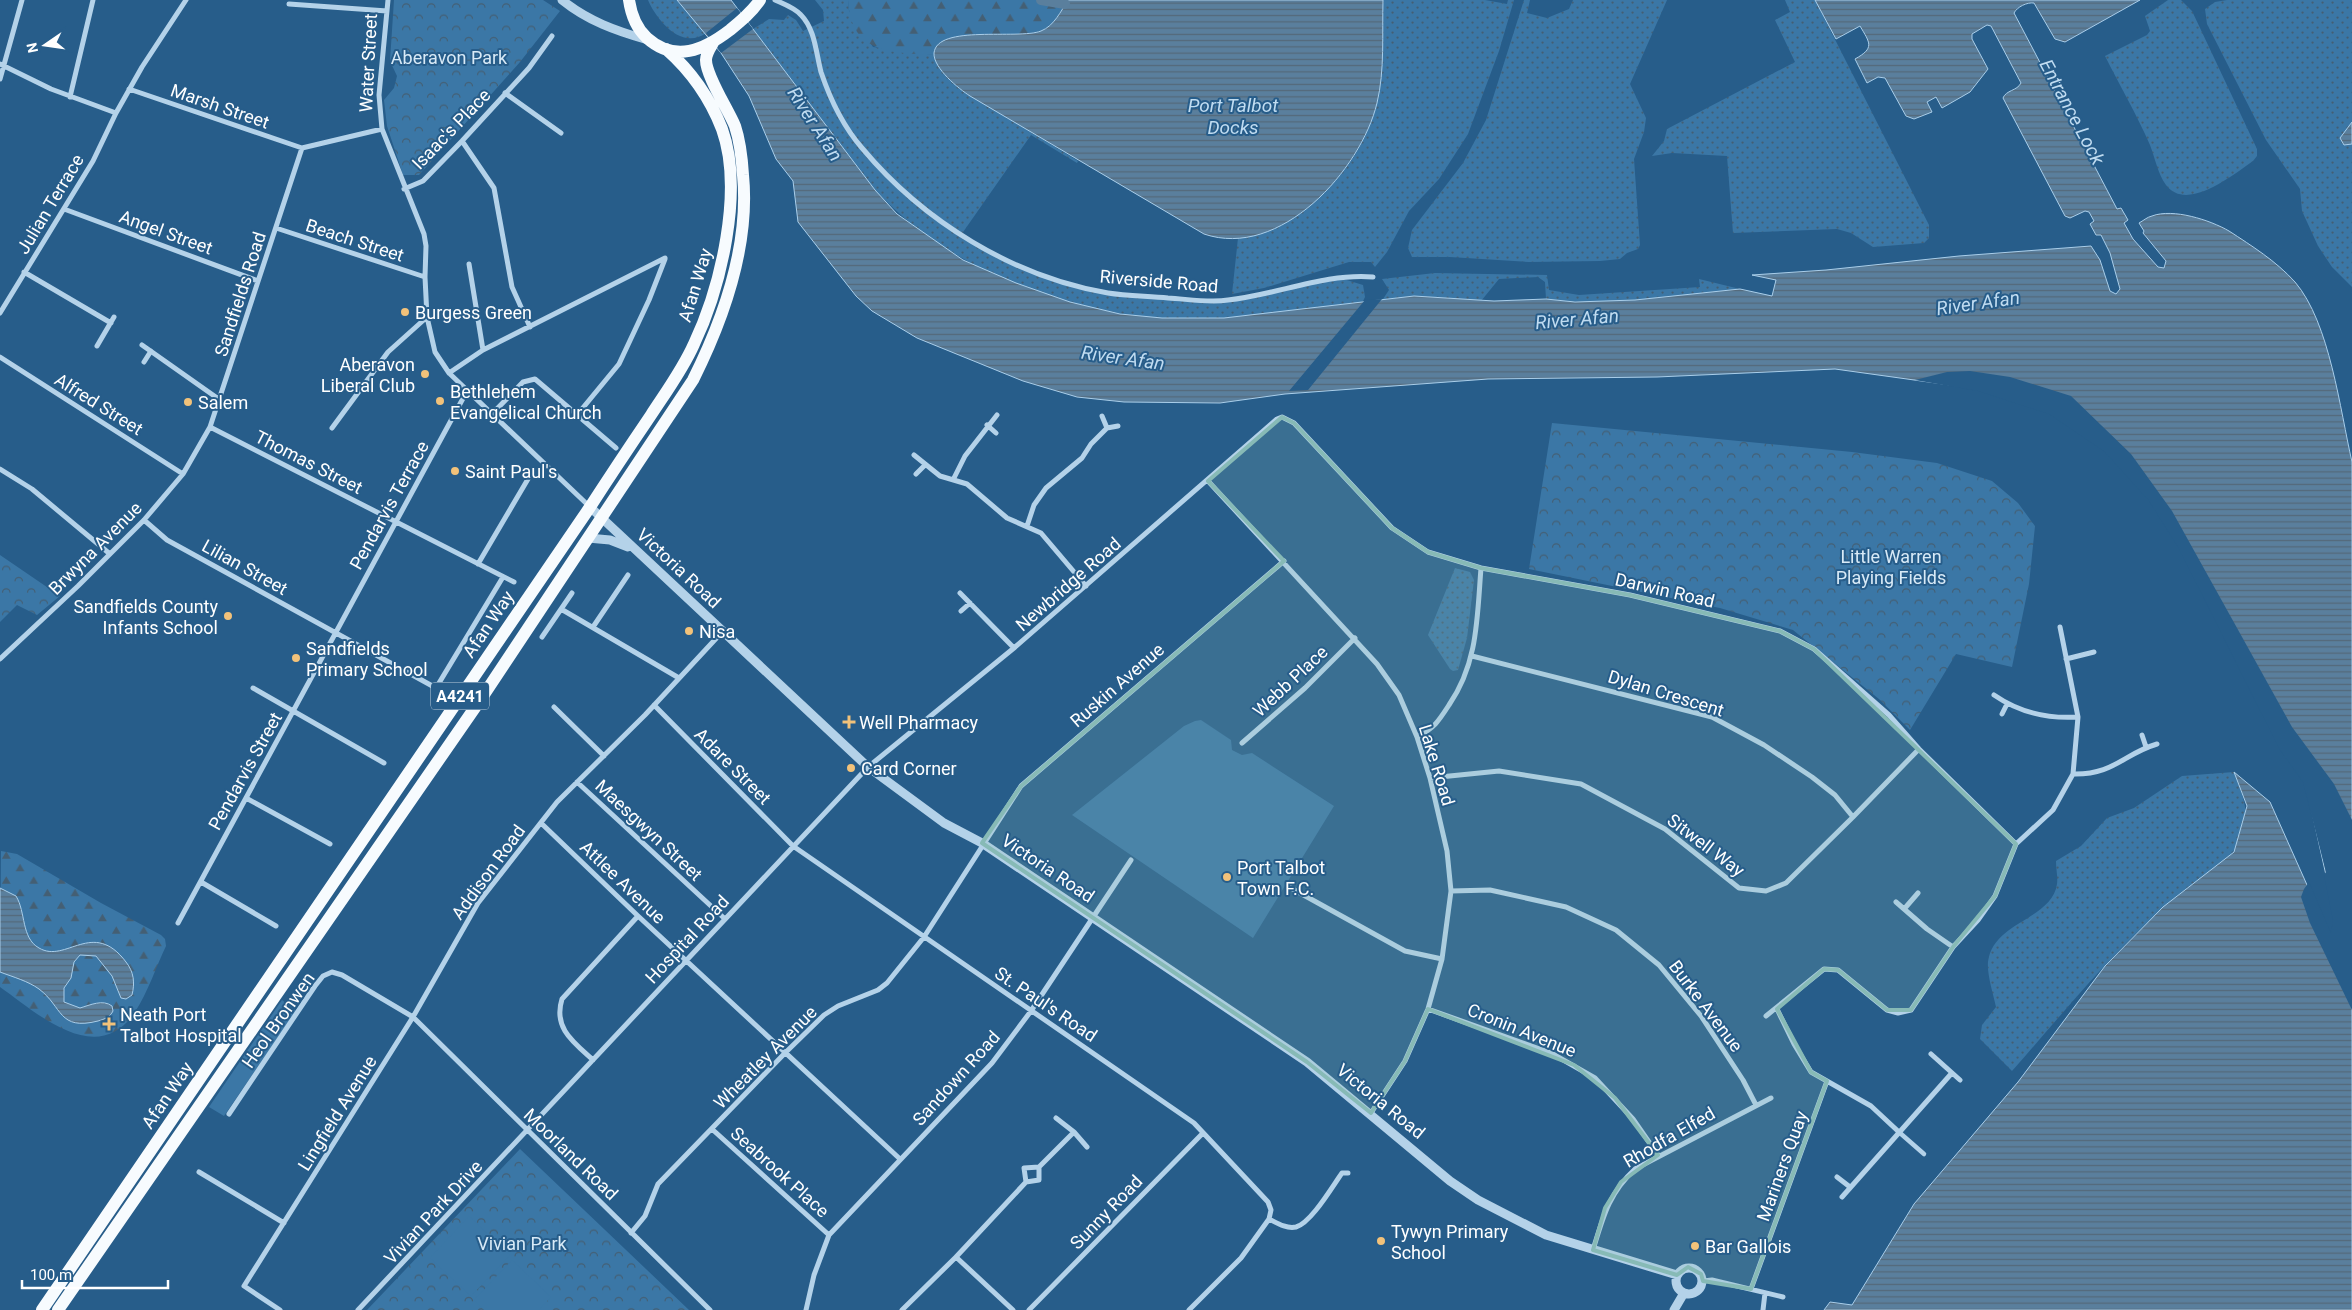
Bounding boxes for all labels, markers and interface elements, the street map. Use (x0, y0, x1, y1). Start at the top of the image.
street label: Water Street (355, 13, 381, 113)
north arrow (20, 20, 70, 70)
text: N (23, 41, 41, 55)
park label: Aberavon Park (391, 47, 508, 68)
water label: Entrance Lock (2035, 55, 2110, 169)
street label: Marsh Street (168, 79, 272, 133)
water label: River Afan (782, 83, 848, 165)
street label: Isaac's Place (407, 84, 495, 174)
water label: Port Talbot Docks (1188, 94, 1279, 139)
street label: Julian Terrace (12, 150, 88, 258)
street label: Angel Street (117, 205, 216, 259)
street label: Beach Street (303, 214, 407, 266)
street label: Sandfields Road (210, 229, 270, 359)
street label: Afan Way (674, 245, 716, 324)
street label: Riverside Road (1099, 265, 1219, 297)
water label: River Afan (1935, 286, 2021, 320)
place label: Burgess Green (415, 302, 532, 323)
water label: River Afan (1534, 304, 1620, 334)
marker: Burgess Green (399, 306, 411, 318)
water label: River Afan (1080, 341, 1166, 375)
place label: Aberavon Liberal Club (321, 354, 415, 396)
marker: Aberavon Liberal Club (419, 368, 431, 380)
street label: Alfred Street (51, 369, 147, 439)
place label: Bethlehem Evangelical Church (450, 381, 602, 423)
place label: Salem (198, 392, 248, 413)
marker: Bethlehem Evangelical Church (434, 395, 446, 407)
marker: Salem (182, 396, 194, 408)
street label: Thomas Street (252, 426, 366, 498)
street label: Pendarvis Terrace (345, 437, 433, 573)
place label: Saint Paul's (465, 461, 557, 482)
marker: Saint Paul's (449, 465, 461, 477)
street label: Brwyna Avenue (44, 497, 146, 599)
street label: Victoria Road (633, 524, 725, 612)
street label: Newbridge Road (1011, 533, 1125, 635)
street label: Lilian Street (199, 535, 292, 599)
park label: Little Warren Playing Fields (1836, 546, 1946, 588)
street label: Darwin Road (1613, 568, 1717, 612)
street label: Afan Way (458, 586, 518, 661)
place label: Sandfields County Infants School (73, 596, 218, 638)
marker: Sandfields County Infants School (222, 610, 234, 622)
place label: Nisa (699, 621, 735, 642)
marker: Nisa (683, 625, 695, 637)
place label: Sandfields Primary School (306, 638, 428, 680)
street label: Ruskin Avenue (1066, 639, 1168, 731)
street label: Webb Place (1248, 641, 1332, 721)
marker: Sandfields Primary School (290, 652, 302, 664)
street label: Dylan Crescent (1605, 665, 1727, 721)
road number: A4241 (431, 682, 489, 709)
street label: Pendarvis Street (204, 708, 286, 833)
place label: Well Pharmacy (859, 712, 979, 733)
marker: Well Pharmacy (843, 716, 855, 728)
street label: Lake Road (1415, 722, 1459, 808)
street label: Adare Street (691, 724, 776, 809)
place label: Card Corner (861, 758, 957, 779)
marker: Card Corner (845, 762, 857, 774)
street label: Maesgwyn Street (591, 775, 707, 885)
street label: Sitwell Way (1663, 809, 1749, 881)
street label: Addison Road (447, 821, 529, 923)
street label: Victoria Road (998, 829, 1098, 907)
street label: Attlee Avenue (576, 836, 670, 928)
place label: Port Talbot Town F.C. (1237, 857, 1325, 899)
marker: Port Talbot Town F.C. (1221, 871, 1233, 883)
street label: Hospital Road (641, 891, 733, 987)
street label: Burke Avenue (1665, 956, 1747, 1056)
street label: St. Paul's Road (991, 962, 1101, 1046)
street label: Heol Bronwen (237, 968, 319, 1072)
street label: Cronin Avenue (1465, 999, 1579, 1061)
street label: Wheatley Avenue (709, 1001, 821, 1113)
place label: Neath Port Talbot Hospital (120, 1004, 242, 1046)
marker: Neath Port Talbot Hospital (102, 1017, 116, 1031)
street label: Sandown Road (908, 1026, 1004, 1130)
street label: Lingfield Avenue (293, 1052, 381, 1174)
street label: Afan Way (137, 1057, 197, 1132)
street label: Victoria Road (1333, 1059, 1429, 1143)
street label: Rhodfa Elfed (1619, 1102, 1719, 1172)
street label: Moorland Road (520, 1104, 622, 1204)
street label: Mariners Quay (1752, 1108, 1812, 1224)
street label: Seabrook Place (727, 1122, 833, 1222)
street label: Vivian Park Drive (380, 1156, 486, 1268)
street label: Sunny Road (1066, 1171, 1146, 1253)
place label: Tywyn Primary School (1391, 1221, 1509, 1263)
park label: Vivian Park (477, 1233, 568, 1254)
marker: Tywyn Primary School (1375, 1235, 1387, 1247)
place label: Bar Gallois (1705, 1236, 1791, 1257)
marker: Bar Gallois (1689, 1240, 1701, 1252)
scale bar (22, 1258, 169, 1290)
text: 100 m (30, 1266, 72, 1284)

